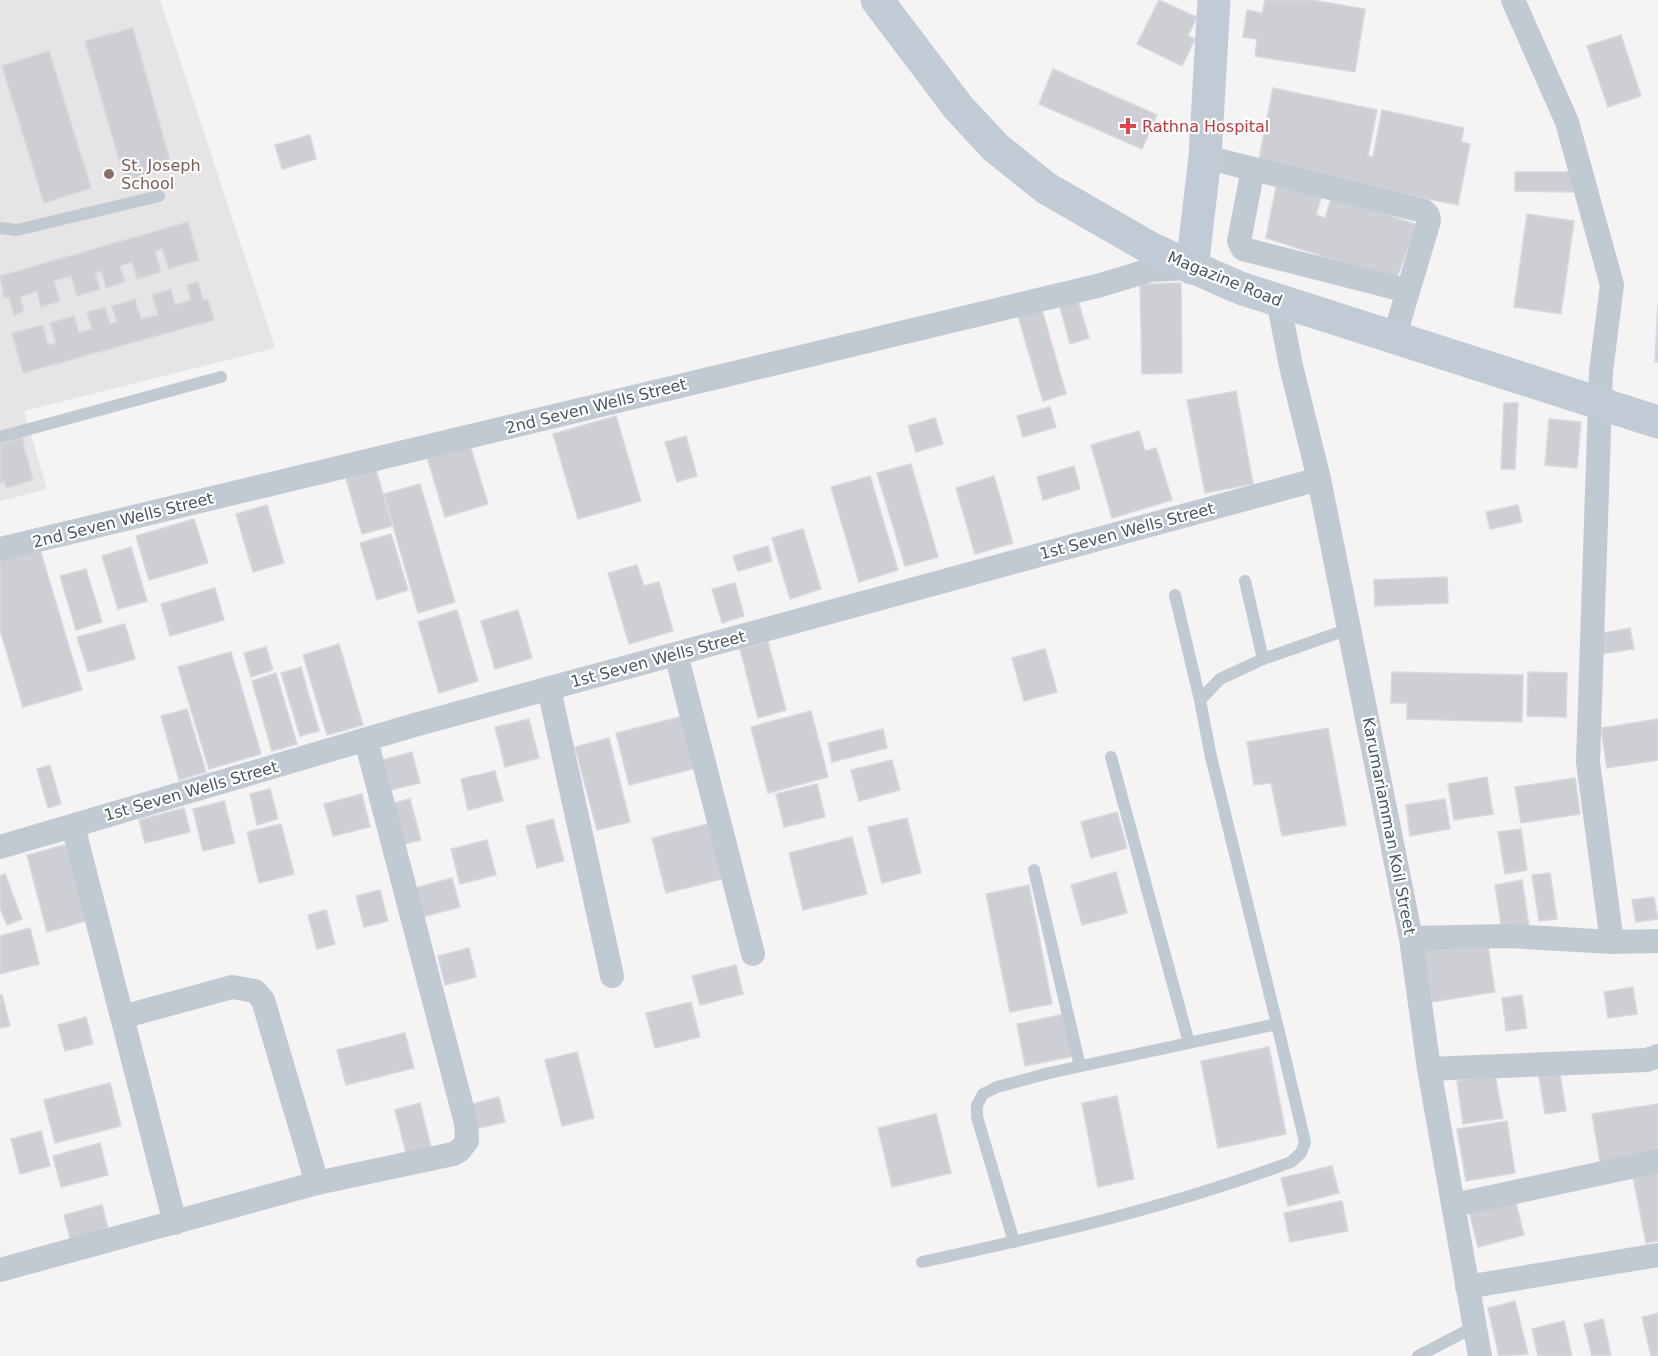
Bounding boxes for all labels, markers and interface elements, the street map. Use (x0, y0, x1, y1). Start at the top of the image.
marker: Rathna Hospital (1119, 117, 1137, 135)
place label: Rathna Hospital (1142, 117, 1269, 136)
place label: St. Joseph School (121, 156, 201, 193)
marker: St. Joseph School (102, 167, 116, 181)
street label: Magazine Road (1165, 247, 1285, 311)
street label: 2nd Seven Wells Street (504, 374, 688, 438)
street label: 2nd Seven Wells Street (31, 488, 215, 552)
street label: 1st Seven Wells Street (1038, 499, 1216, 563)
street label: 1st Seven Wells Street (569, 627, 747, 691)
street label: Karumariamman Koil Street (1359, 716, 1419, 936)
street label: 1st Seven Wells Street (102, 757, 280, 825)

